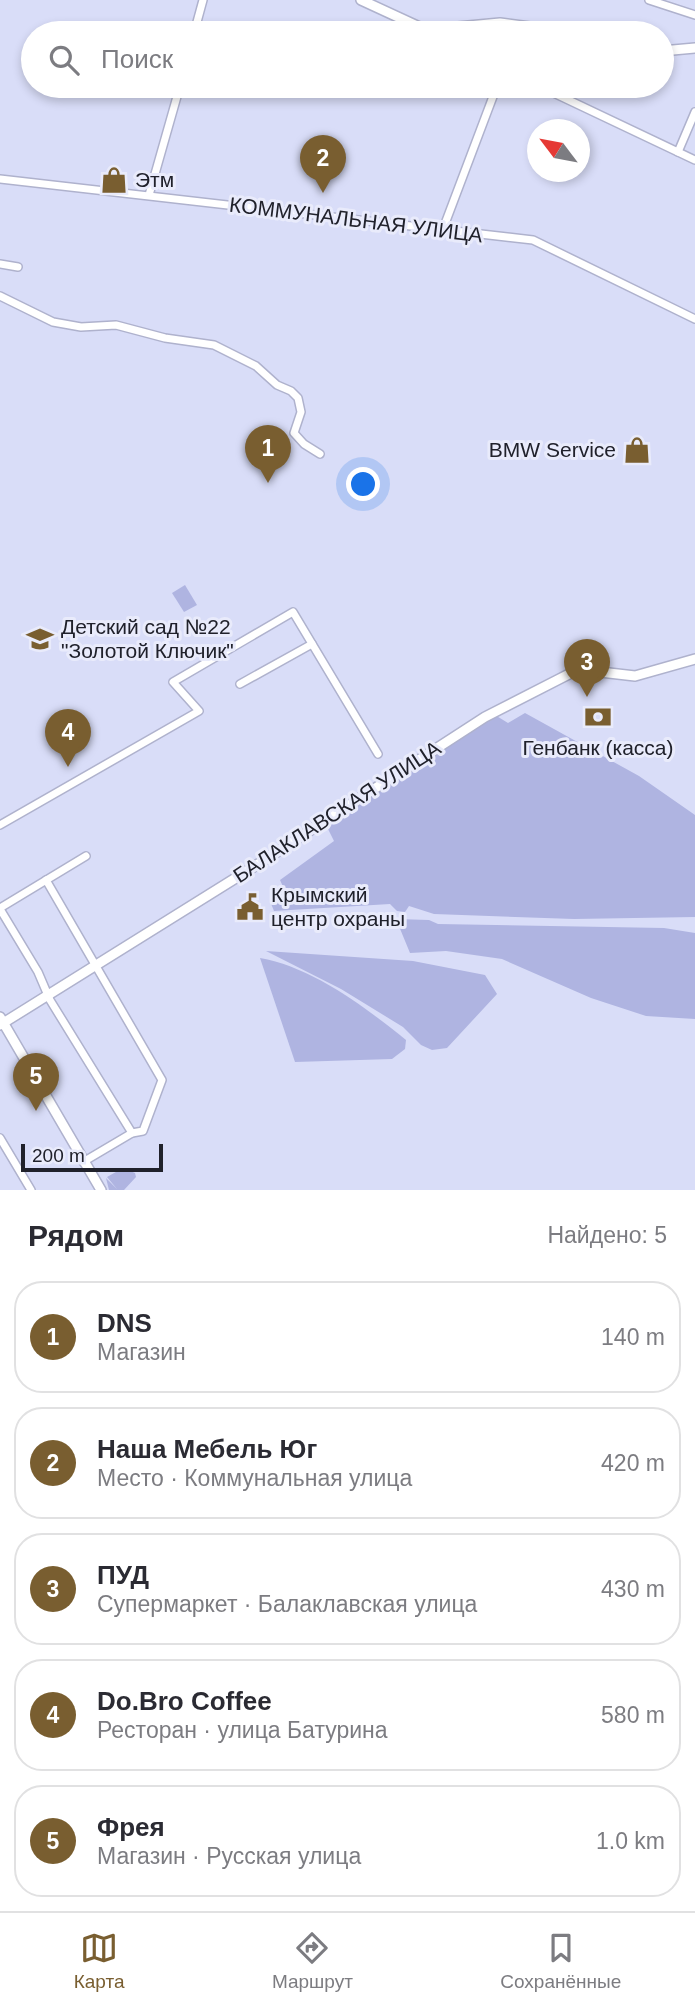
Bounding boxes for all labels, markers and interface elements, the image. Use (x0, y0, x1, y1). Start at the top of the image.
search box (21, 21, 674, 98)
icon: search (45, 41, 83, 79)
text: Поиск (101, 44, 173, 74)
north arrow (527, 119, 590, 182)
pin: 2 (300, 135, 346, 193)
shop icon: Этм (99, 165, 129, 195)
place label: Этм (135, 168, 174, 191)
street label: КОММУНАЛЬНАЯ УЛИЦА (228, 193, 484, 246)
pin: 1 (245, 425, 291, 483)
shop icon: BMW Service (622, 435, 652, 465)
place label: BMW Service (489, 438, 616, 461)
your location (346, 467, 380, 501)
place label: Детский сад №22 "Золотой Ключик" (61, 615, 234, 662)
school or university icon: Детский сад №22 "Золотой Ключик" (25, 624, 55, 654)
pin: 3 (564, 639, 610, 697)
bank icon: Генбанк (касса) (583, 702, 613, 732)
pin: 4 (45, 709, 91, 767)
street label: БАЛАКЛАВСКАЯ УЛИЦА (229, 736, 445, 887)
place label: Генбанк (касса) (522, 736, 674, 759)
place label: Крымский центр охраны (271, 883, 405, 930)
public building icon: Крымский центр охраны (235, 892, 265, 922)
pin: 5 (13, 1053, 59, 1111)
scale bar (21, 1141, 163, 1173)
text: 200 m (32, 1145, 85, 1166)
text: Рядом (28, 1219, 124, 1252)
text: Найдено: 5 (547, 1222, 667, 1248)
text: DNS (97, 1308, 152, 1338)
text: 1 (47, 1324, 59, 1350)
text: 140 m (601, 1324, 665, 1350)
text: Магазин (97, 1339, 186, 1365)
text: Наша Мебель Юг (97, 1434, 317, 1464)
text: 2 (47, 1450, 59, 1476)
text: 420 m (601, 1450, 665, 1476)
text: Место · Коммунальная улица (97, 1465, 412, 1491)
text: ПУД (97, 1560, 149, 1590)
text: 3 (47, 1576, 59, 1602)
text: 430 m (601, 1576, 665, 1602)
text: Супермаркет · Балаклавская улица (97, 1591, 477, 1617)
text: Do.Bro Coffee (97, 1686, 272, 1716)
text: 4 (47, 1702, 59, 1728)
text: 580 m (601, 1702, 665, 1728)
text: Ресторан · улица Батурина (97, 1717, 388, 1743)
text: Фрея (97, 1812, 165, 1842)
text: 5 (47, 1828, 59, 1854)
text: 1.0 km (596, 1828, 665, 1854)
text: Магазин · Русская улица (97, 1843, 361, 1869)
tab: Карта (74, 1929, 125, 1993)
tab: Маршрут (272, 1929, 353, 1993)
tab: Сохранённые (500, 1929, 621, 1993)

